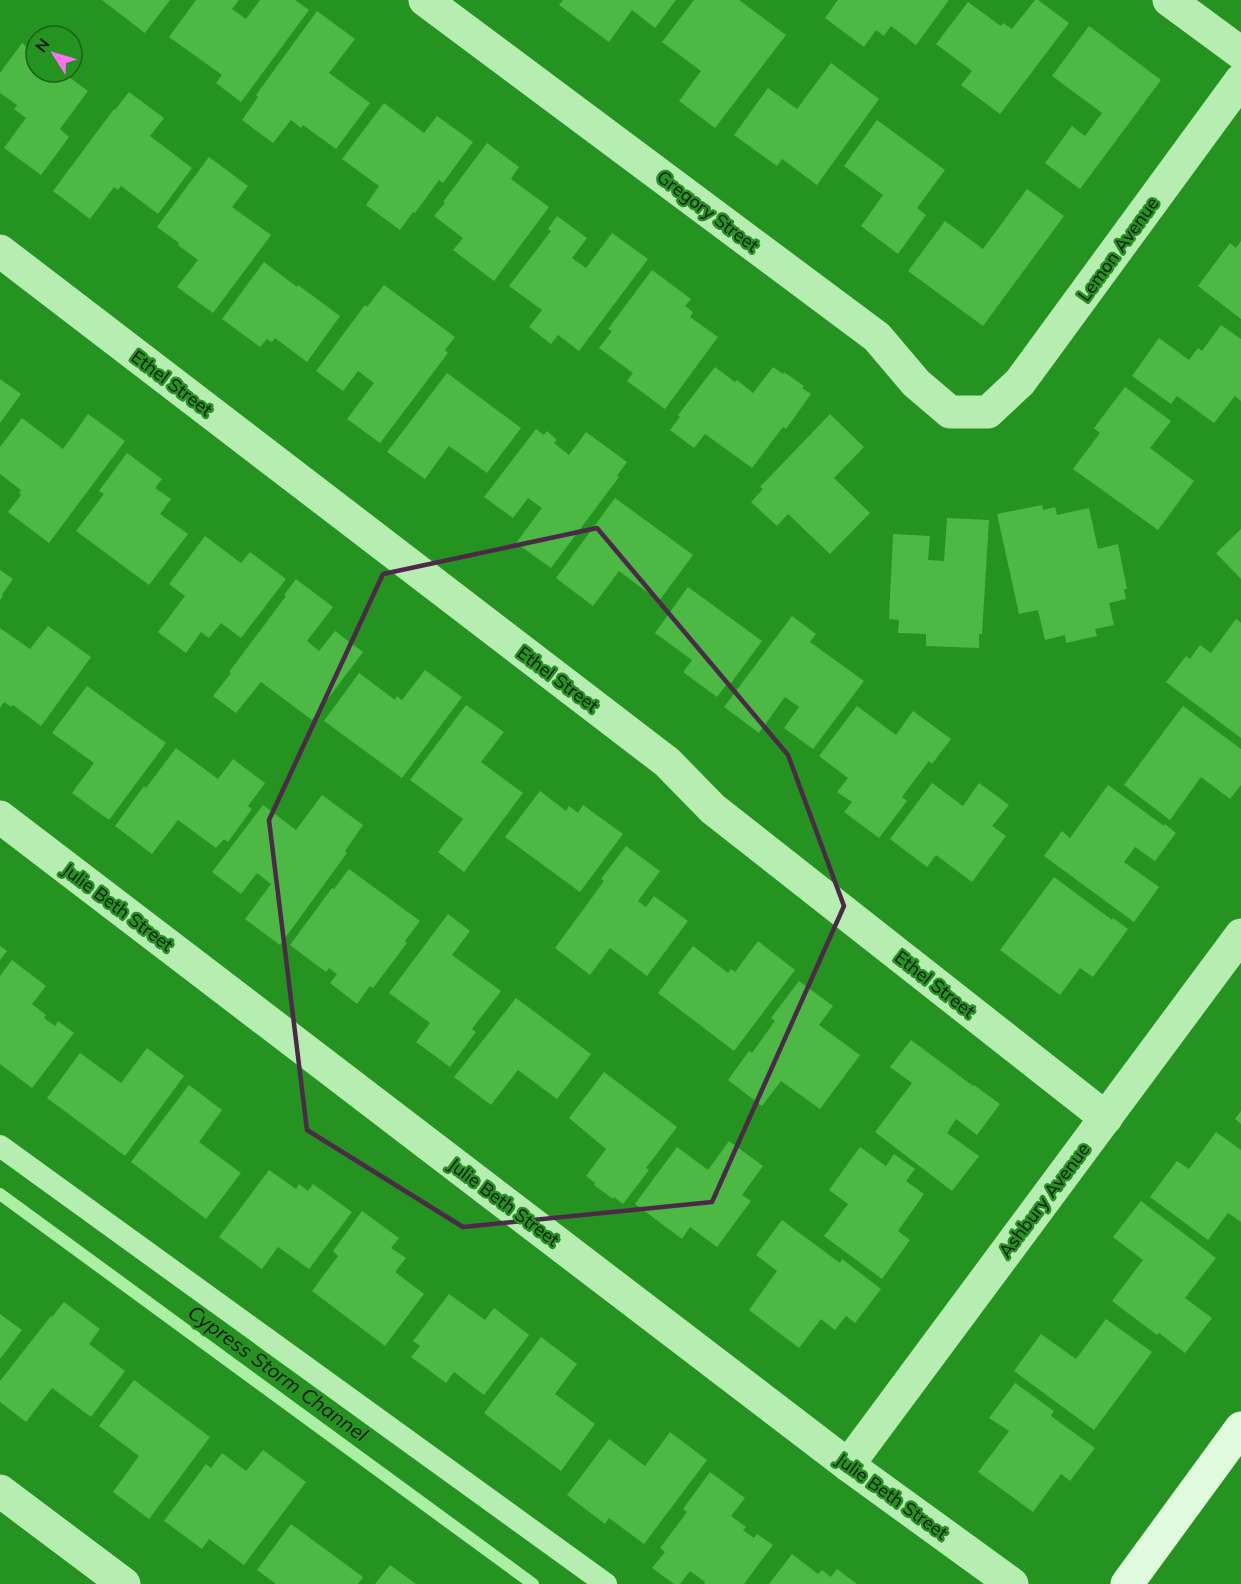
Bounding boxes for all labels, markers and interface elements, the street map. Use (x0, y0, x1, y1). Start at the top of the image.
north arrow (24, 24, 84, 84)
text: N (30, 34, 54, 56)
street label: Gregory Street (653, 165, 763, 257)
street label: Lemon Avenue (1072, 192, 1164, 306)
street label: Ethel Street (127, 345, 217, 421)
street label: Ethel Street (513, 641, 603, 717)
street label: Julie Beth Street (58, 858, 178, 956)
street label: Ethel Street (890, 945, 980, 1023)
street label: Ashbury Avenue (993, 1138, 1095, 1262)
street label: Julie Beth Street (444, 1153, 564, 1251)
water label: Cypress Storm Channel (183, 1299, 373, 1447)
street label: Julie Beth Street (832, 1448, 952, 1544)

